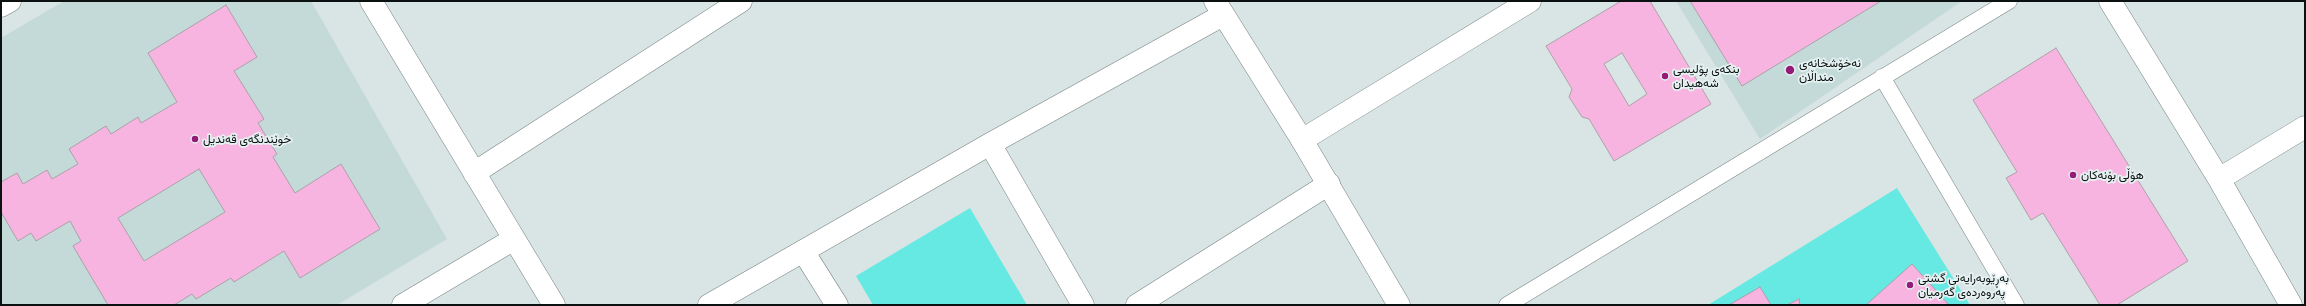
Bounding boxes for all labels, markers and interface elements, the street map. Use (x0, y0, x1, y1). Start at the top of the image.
place label: نەخۆشخانەی منداڵان (1799, 56, 1861, 84)
place label: بنکەی پۆلیسی شەهیدان (1673, 62, 1740, 90)
marker: نەخۆشخانەی منداڵان (1784, 64, 1796, 76)
marker: بنکەی پۆلیسی شەهیدان (1660, 71, 1670, 81)
place label: خوێندنگەی قەندیل (203, 132, 291, 146)
marker: خوێندنگەی قەندیل (190, 134, 200, 144)
place label: هۆڵی بۆنەکان (2081, 168, 2144, 182)
marker: هۆڵی بۆنەکان (2068, 170, 2078, 180)
place label: بەڕێوبەرایەتی گشتی پەروەردەی گەرمیان (1918, 271, 2009, 299)
marker: بەڕێوبەرایەتی گشتی پەروەردەی گەرمیان (1905, 280, 1915, 290)

